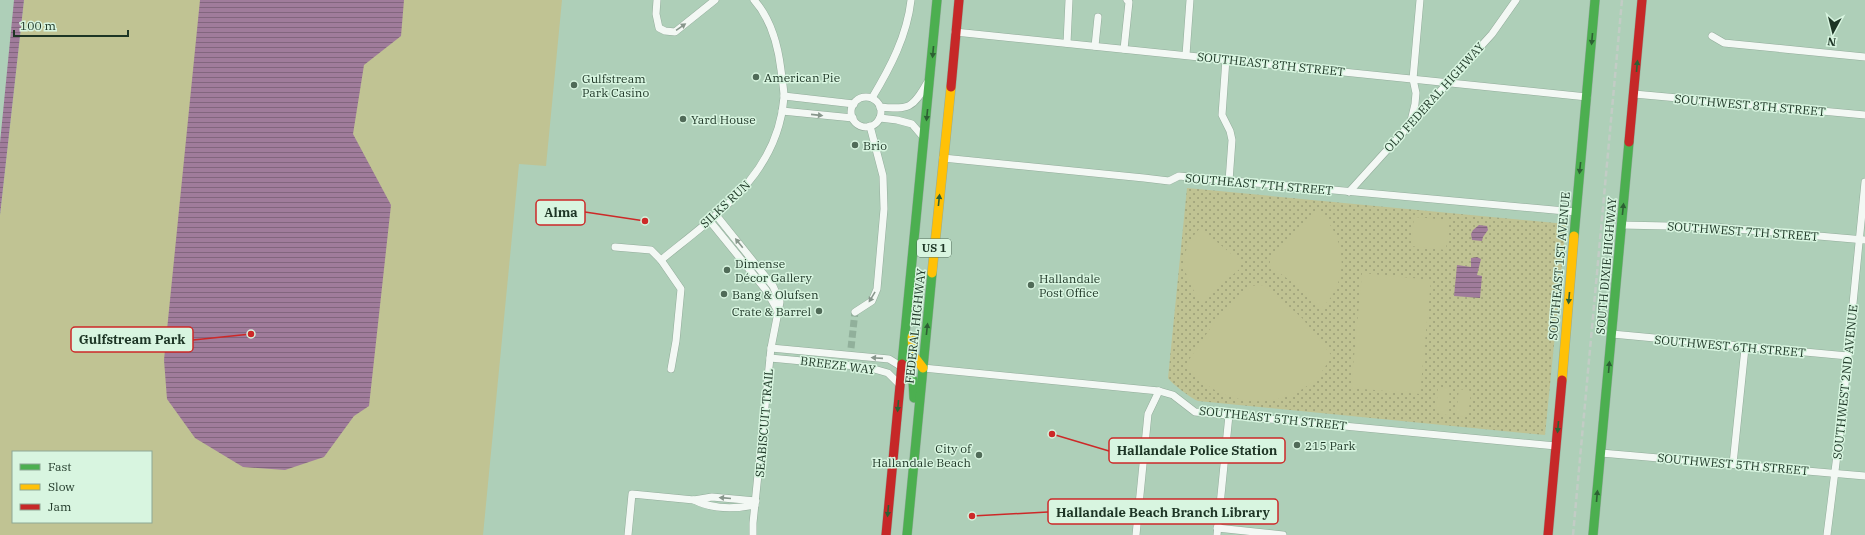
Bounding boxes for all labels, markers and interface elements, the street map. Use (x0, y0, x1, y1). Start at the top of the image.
scale bar (14, 12, 128, 38)
north arrow (1813, 12, 1853, 52)
text: 100 m (20, 18, 56, 33)
one-way arrow (676, 23, 687, 31)
one-way arrow (1588, 33, 1595, 45)
text: N (1826, 34, 1837, 49)
street label: OLD FEDERAL HIGHWAY (1381, 39, 1488, 155)
one-way arrow (929, 46, 936, 58)
street label: SOUTHEAST 8TH STREET (1196, 49, 1346, 79)
one-way arrow (1633, 60, 1640, 72)
place label: American Pie (764, 70, 840, 85)
place label: Gulfstream Park Casino (582, 71, 650, 100)
marker: American Pie (751, 72, 761, 82)
marker: Gulfstream Park Casino (569, 80, 579, 90)
street label: SOUTHWEST 8TH STREET (1674, 91, 1826, 119)
one-way arrow (923, 109, 930, 121)
one-way arrow (811, 111, 823, 118)
place label: Yard House (691, 112, 756, 127)
marker: Yard House (678, 114, 688, 124)
place label: Brio (863, 138, 887, 153)
marker: Brio (850, 140, 860, 150)
one-way arrow (1576, 162, 1583, 174)
street label: SOUTHEAST 7TH STREET (1184, 170, 1334, 198)
street label: SILKS RUN (697, 177, 753, 231)
street label: SOUTHEAST 1ST AVENUE (1545, 191, 1573, 341)
one-way arrow (936, 194, 942, 206)
street label: SOUTH DIXIE HIGHWAY (1593, 196, 1620, 335)
callout: Alma (536, 200, 585, 225)
one-way arrow (1619, 203, 1626, 215)
text: Alma (544, 204, 578, 221)
street label: SOUTHWEST 7TH STREET (1667, 218, 1819, 244)
one-way arrow (734, 238, 743, 249)
road number: US 1 (917, 239, 951, 257)
place label: Dimense Décor Gallery (735, 256, 812, 285)
marker: Dimense Décor Gallery (722, 265, 732, 275)
street label: FEDERAL HIGHWAY (901, 267, 929, 384)
place label: Hallandale Post Office (1039, 271, 1100, 300)
marker: Hallandale Post Office (1026, 280, 1036, 290)
place label: Bang & Olufsen (732, 287, 819, 302)
marker: Bang & Olufsen (719, 289, 729, 299)
one-way arrow (869, 291, 876, 302)
one-way arrow (1565, 292, 1572, 304)
place label: Crate & Barrel (732, 304, 811, 319)
street label: SOUTHWEST 2ND AVENUE (1829, 304, 1861, 460)
marker: Crate & Barrel (814, 306, 824, 316)
one-way arrow (923, 323, 930, 335)
callout: Gulfstream Park (71, 327, 193, 352)
text: Gulfstream Park (79, 331, 186, 348)
street label: SOUTHWEST 6TH STREET (1654, 332, 1806, 360)
street label: BREEZE WAY (799, 353, 877, 377)
one-way arrow (871, 354, 883, 361)
one-way arrow (1605, 361, 1612, 373)
street label: SEABISCUIT TRAIL (752, 368, 776, 478)
one-way arrow (895, 400, 902, 412)
street label: SOUTHEAST 5TH STREET (1198, 403, 1348, 433)
one-way arrow (1554, 421, 1561, 433)
callout: Hallandale Police Station (1109, 438, 1285, 463)
place label: 215 Park (1305, 438, 1356, 453)
marker: 215 Park (1292, 440, 1302, 450)
place label: City of Hallandale Beach (872, 441, 972, 470)
text: Hallandale Police Station (1117, 442, 1278, 459)
marker: City of Hallandale Beach (974, 450, 984, 460)
street label: SOUTHWEST 5TH STREET (1657, 450, 1809, 478)
legend (12, 451, 152, 523)
text: Fast (48, 459, 72, 474)
text: Slow (48, 479, 75, 494)
one-way arrow (1593, 490, 1600, 502)
one-way arrow (719, 494, 731, 501)
text: Jam (48, 499, 72, 514)
callout: Hallandale Beach Branch Library (1048, 499, 1278, 524)
text: Hallandale Beach Branch Library (1056, 504, 1271, 521)
one-way arrow (885, 505, 892, 517)

